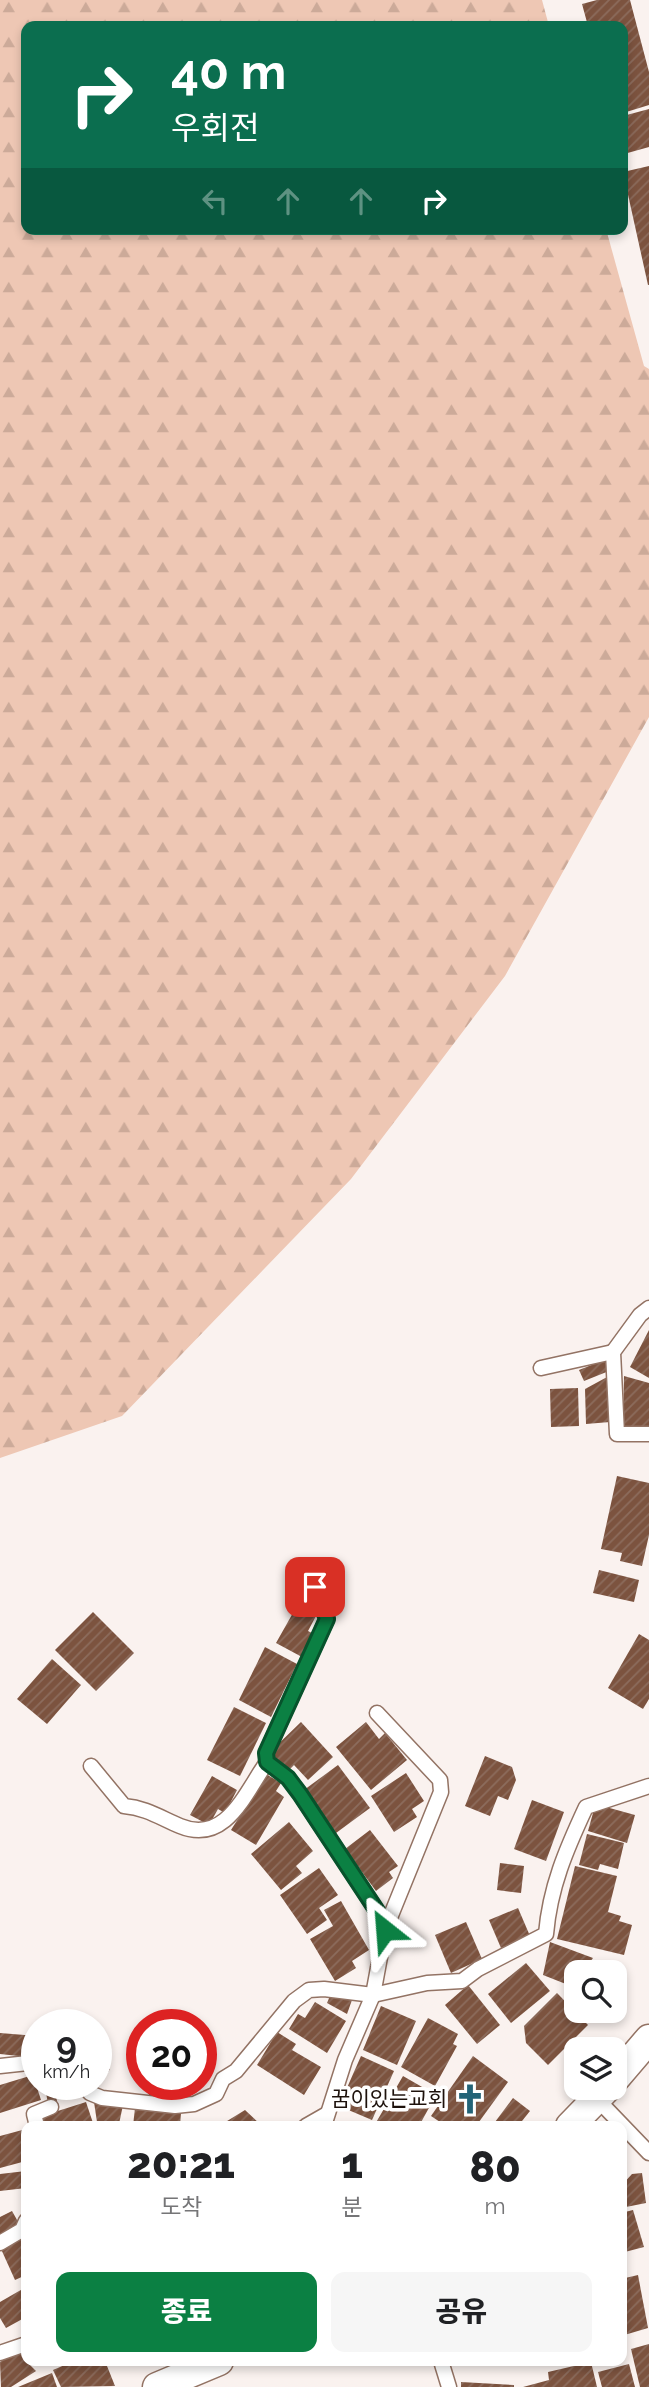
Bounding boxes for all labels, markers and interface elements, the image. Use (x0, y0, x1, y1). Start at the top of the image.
text: 40 m (171, 43, 286, 100)
icon: right (56, 49, 147, 140)
text: 우회전 (171, 109, 259, 146)
icon: left (196, 182, 234, 220)
icon: ahead (269, 182, 307, 220)
icon: ahead (342, 182, 380, 220)
icon: right (415, 182, 453, 220)
pin (285, 1557, 345, 1617)
icon: arrive (296, 1568, 334, 1606)
position arrow (348, 1893, 422, 1967)
map controls (564, 1960, 627, 2100)
button: search (564, 1960, 627, 2023)
speed limit sign: 20 (126, 2009, 217, 2100)
text: 9 (56, 2025, 77, 2066)
button: layers (564, 2037, 627, 2100)
text: km/h (43, 2061, 90, 2082)
church icon: 꿈이있는교회 (453, 2082, 487, 2116)
place label: 꿈이있는교회 (331, 2086, 447, 2111)
text: 20:21 (127, 2139, 235, 2188)
text: 1 (341, 2139, 363, 2188)
text: 80 (469, 2143, 521, 2192)
text: m (484, 2192, 506, 2219)
text: 도착 (160, 2193, 202, 2220)
text: 분 (342, 2193, 363, 2220)
button: 종료 (56, 2272, 317, 2352)
button: 공유 (331, 2272, 592, 2352)

